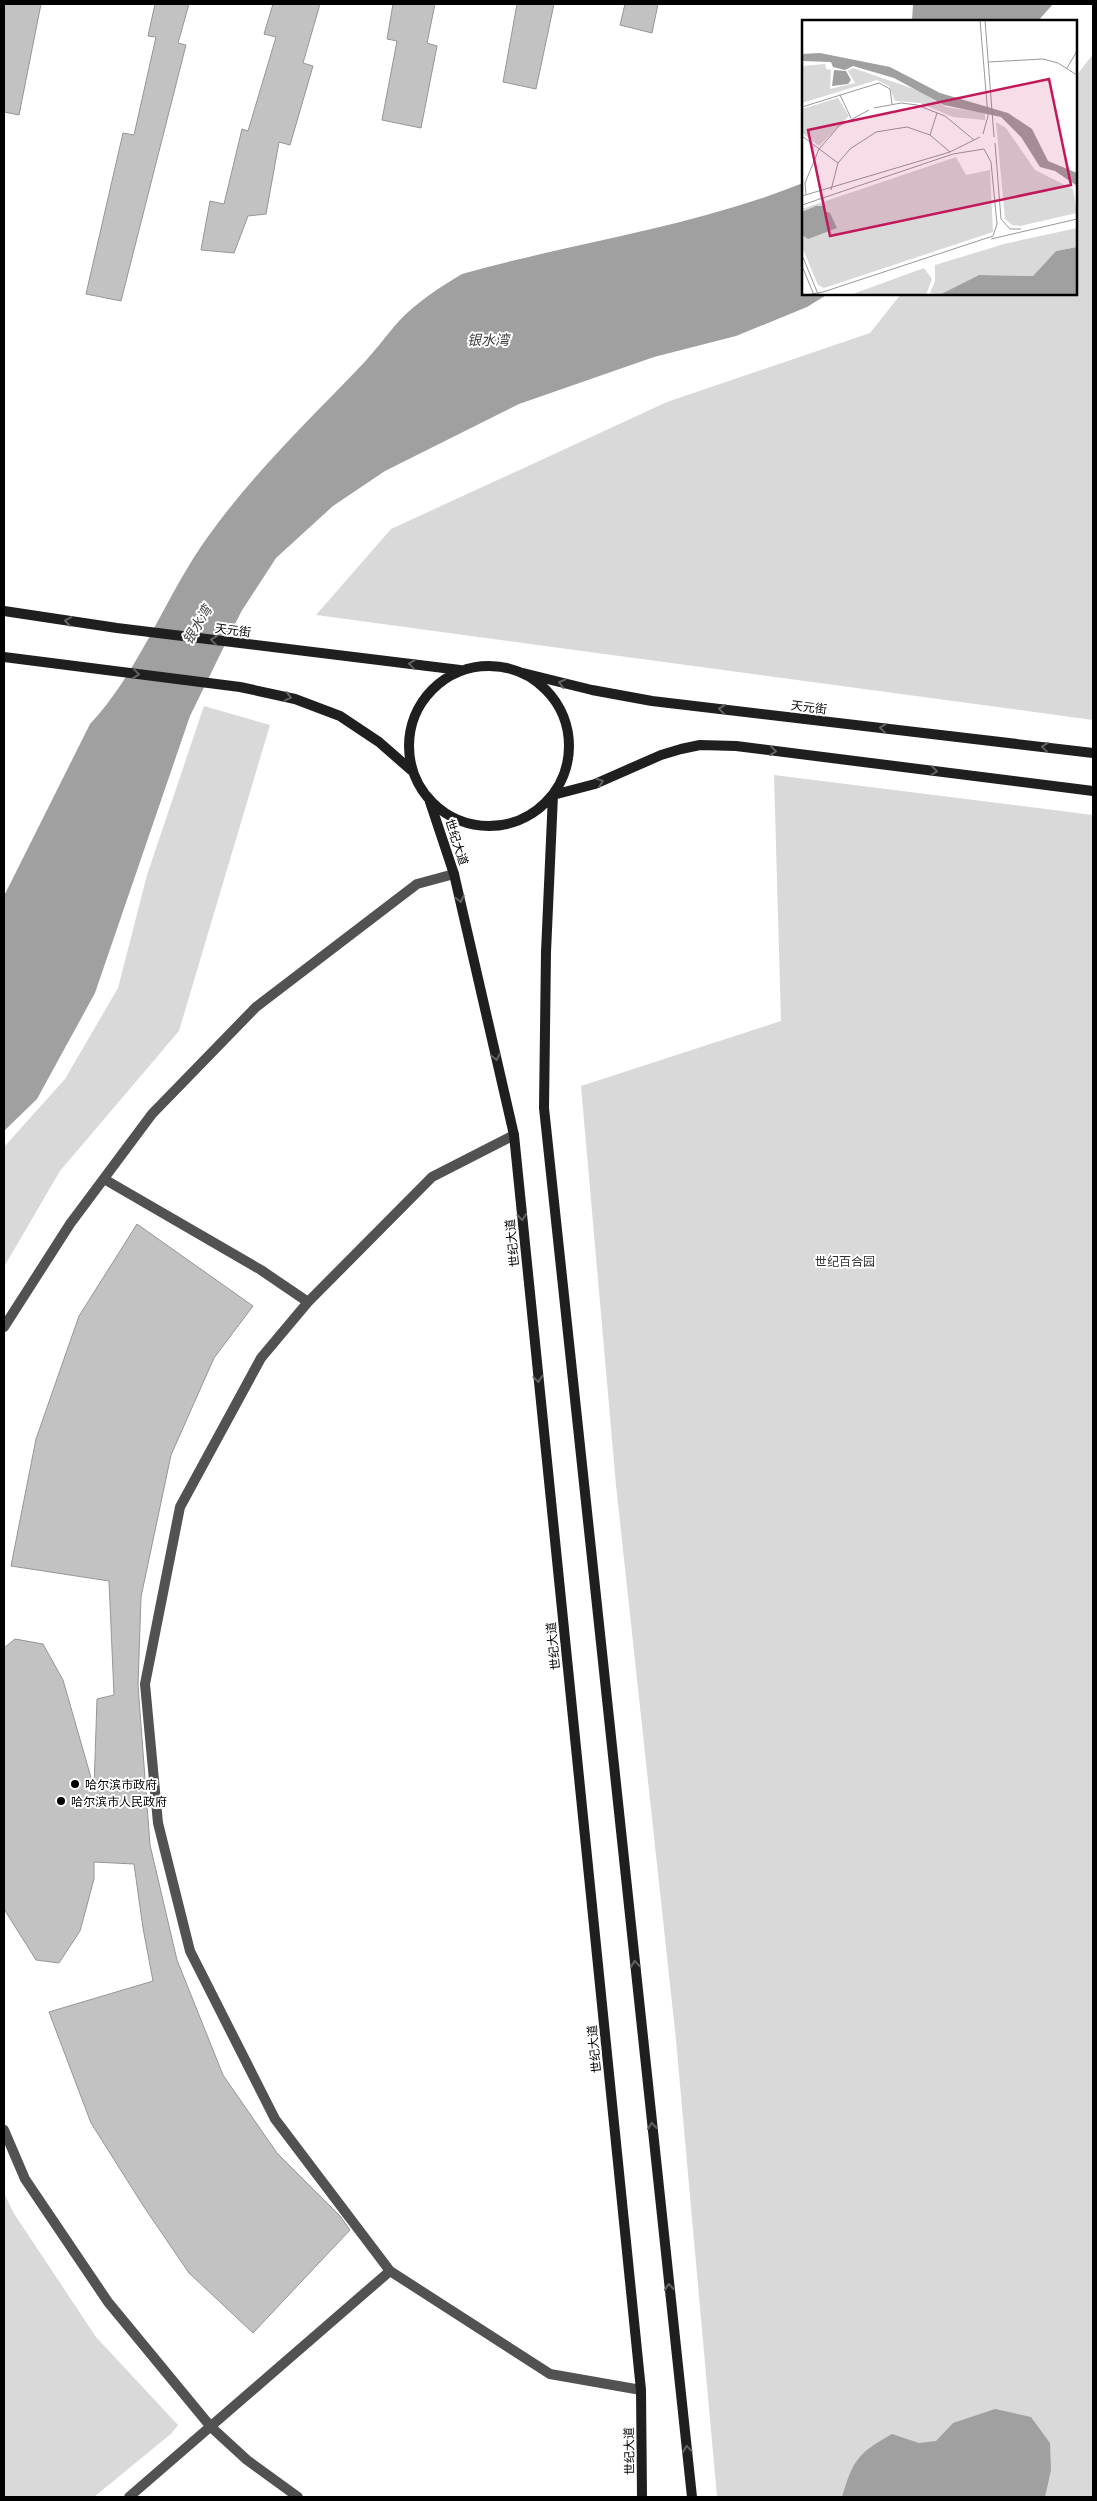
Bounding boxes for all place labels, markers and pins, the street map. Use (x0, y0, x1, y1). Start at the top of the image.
place label: 哈尔滨市政府 (85, 1776, 157, 1793)
marker: 哈尔滨市政府 (69, 1778, 81, 1790)
place label: 哈尔滨市人民政府 (71, 1793, 167, 1810)
marker: 哈尔滨市人民政府 (55, 1795, 67, 1807)

